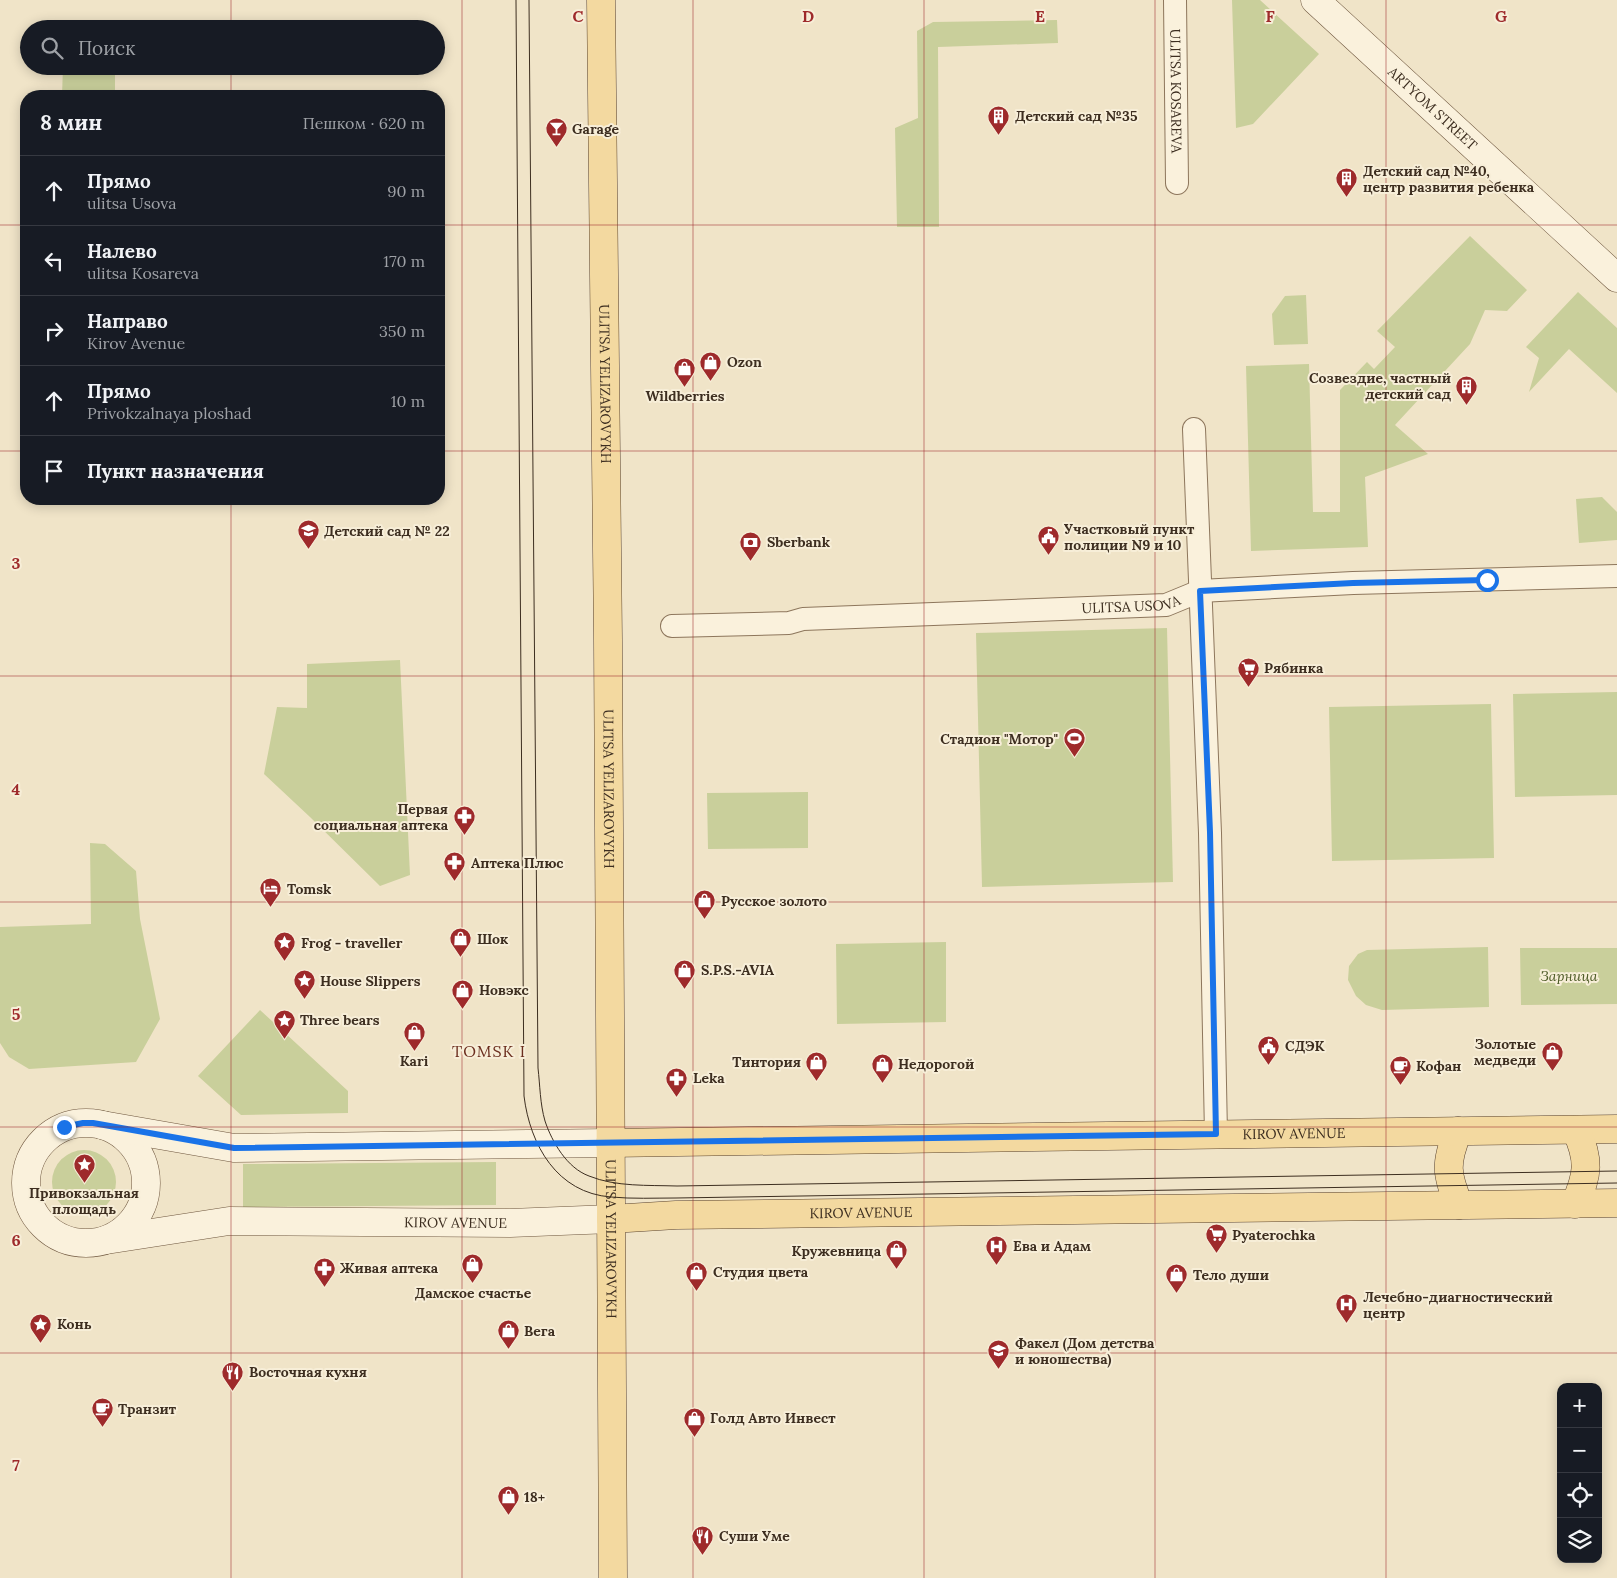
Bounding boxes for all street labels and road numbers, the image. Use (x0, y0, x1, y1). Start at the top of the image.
street label: ULITSA KOSAREVA (1166, 29, 1186, 154)
street label: ARTYOM STREET (1384, 62, 1481, 154)
street label: ULITSA YELIZAROVYKH (595, 304, 615, 464)
street label: ULITSA USOVA (1081, 591, 1183, 617)
street label: ULITSA YELIZAROVYKH (599, 709, 618, 869)
street label: KIROV AVENUE (1242, 1124, 1346, 1143)
street label: ULITSA YELIZAROVYKH (602, 1159, 621, 1319)
street label: KIROV AVENUE (809, 1203, 913, 1222)
street label: KIROV AVENUE (404, 1213, 507, 1232)

